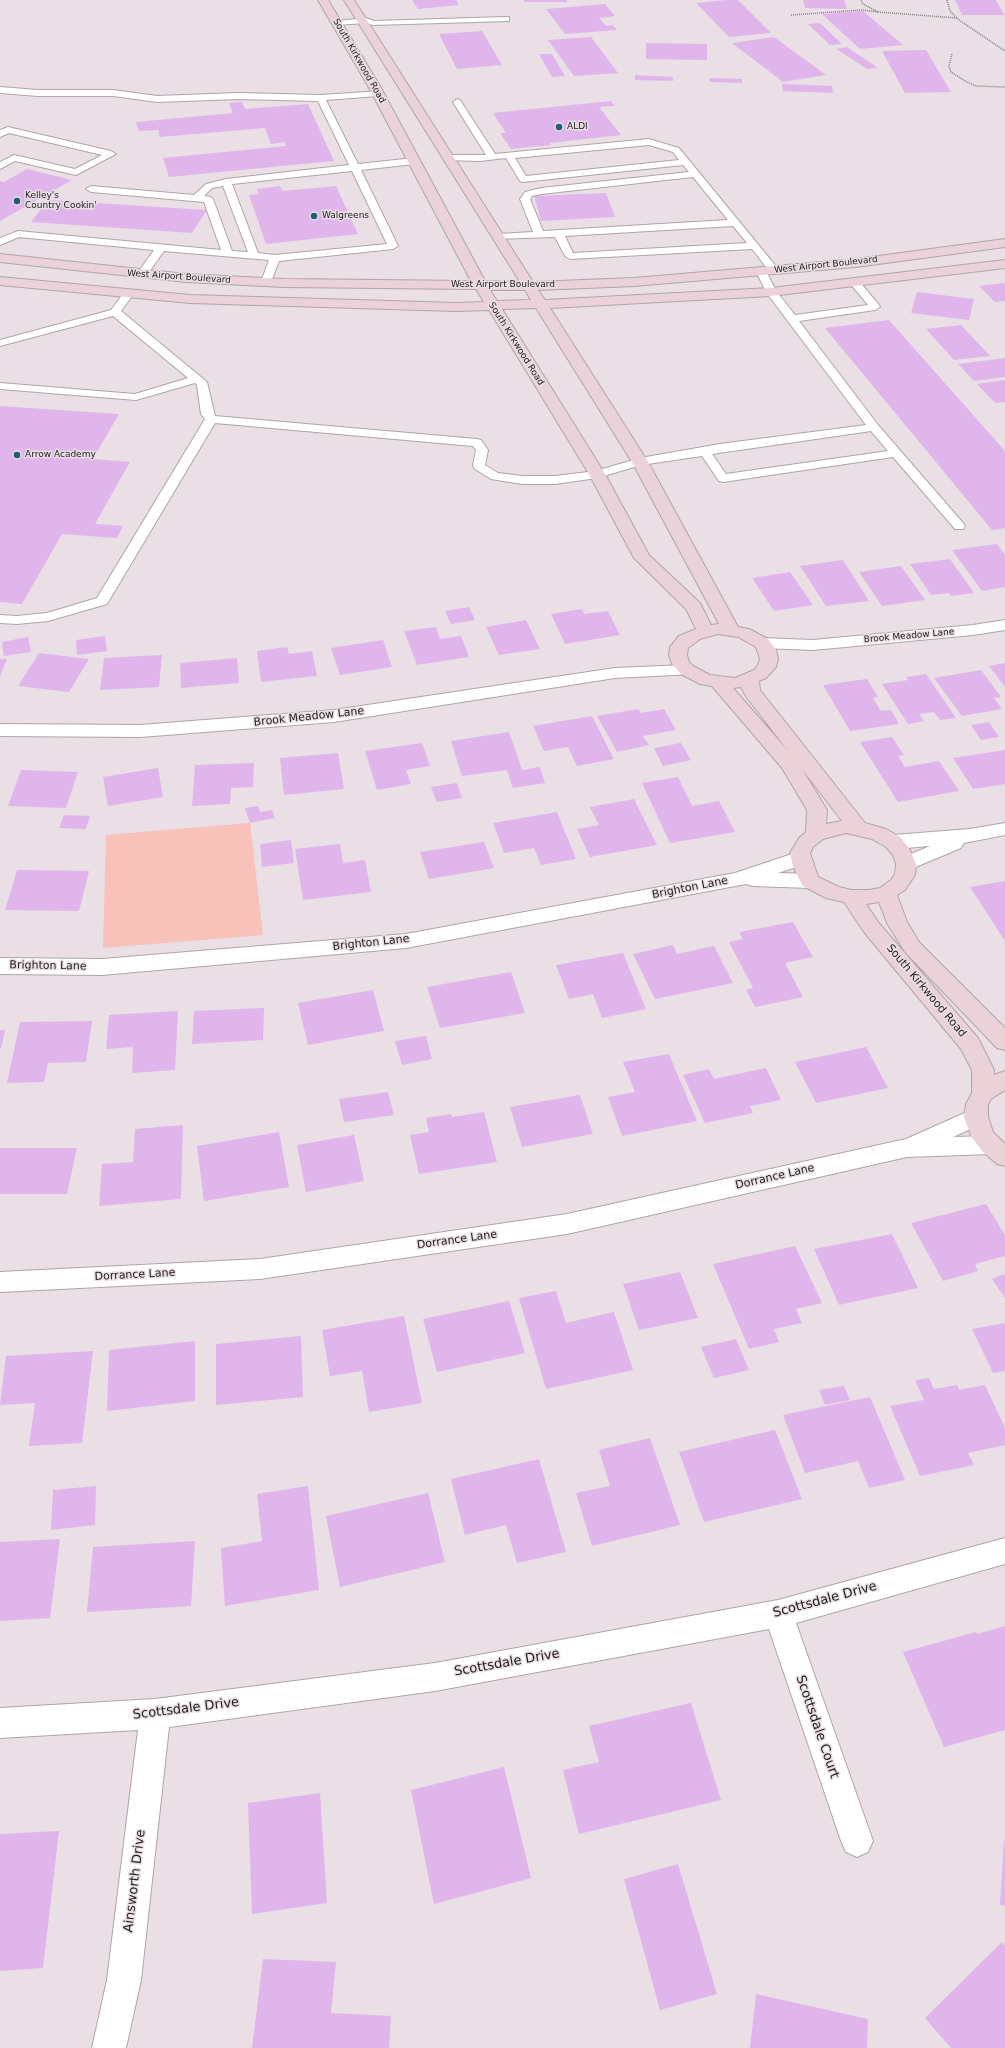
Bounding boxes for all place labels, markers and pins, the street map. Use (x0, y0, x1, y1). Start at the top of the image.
marker: ALDI (554, 122, 564, 132)
place label: ALDI (567, 122, 588, 132)
place label: Kelley's Country Cookin' (25, 191, 97, 212)
marker: Kelley's Country Cookin' (12, 196, 22, 206)
marker: Walgreens (309, 211, 319, 221)
place label: Walgreens (322, 211, 369, 221)
marker: Arrow Academy (12, 450, 22, 460)
place label: Arrow Academy (25, 450, 96, 460)

